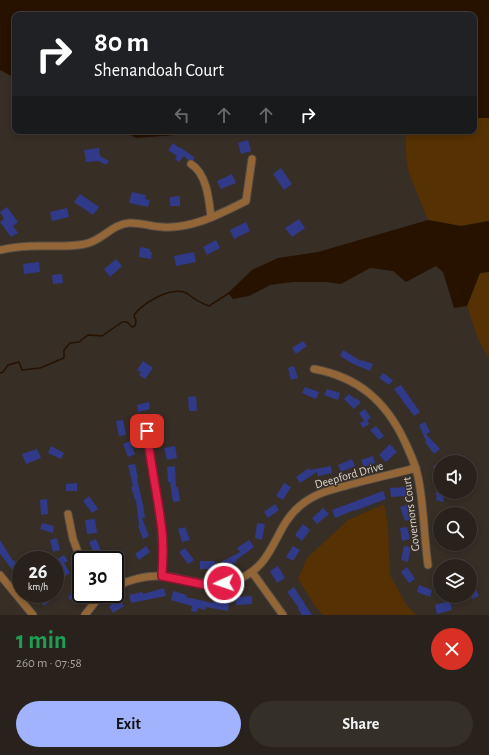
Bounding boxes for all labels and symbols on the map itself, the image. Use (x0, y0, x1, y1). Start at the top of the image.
pin (130, 414, 164, 448)
street label: Deepford Drive (313, 459, 385, 491)
street label: Governors Court (400, 476, 422, 552)
speed limit sign: 30 (72, 551, 124, 603)
position arrow (203, 562, 245, 604)

